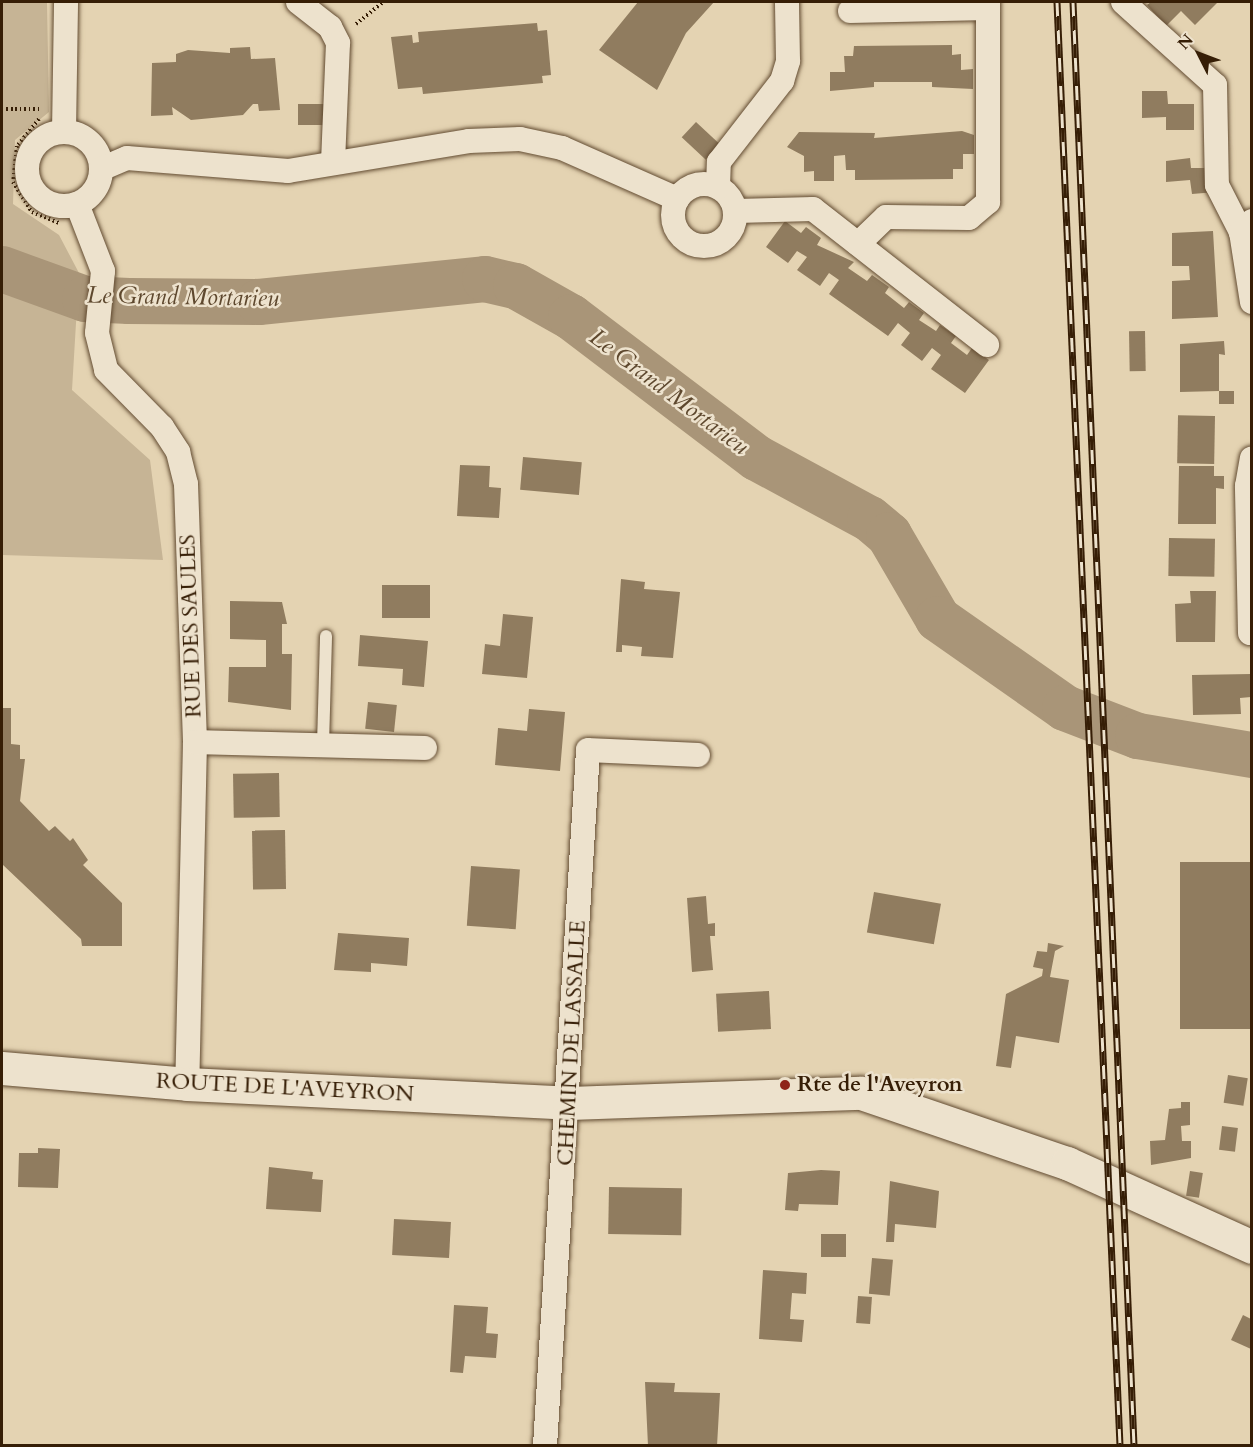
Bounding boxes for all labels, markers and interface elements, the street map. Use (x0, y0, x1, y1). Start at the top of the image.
north arrow (1169, 24, 1229, 84)
text: N (1173, 29, 1198, 54)
water label: Le Grand Mortarieu (87, 281, 279, 313)
water label: Le Grand Mortarieu (584, 323, 754, 461)
street label: RUE DES SAULES (175, 534, 207, 718)
street label: CHEMIN DE LASSALLE (552, 920, 592, 1166)
street label: ROUTE DE L'AVEYRON (155, 1068, 415, 1108)
place label: Rte de l'Aveyron (797, 1072, 963, 1098)
marker: Rte de l'Aveyron (778, 1078, 792, 1092)

